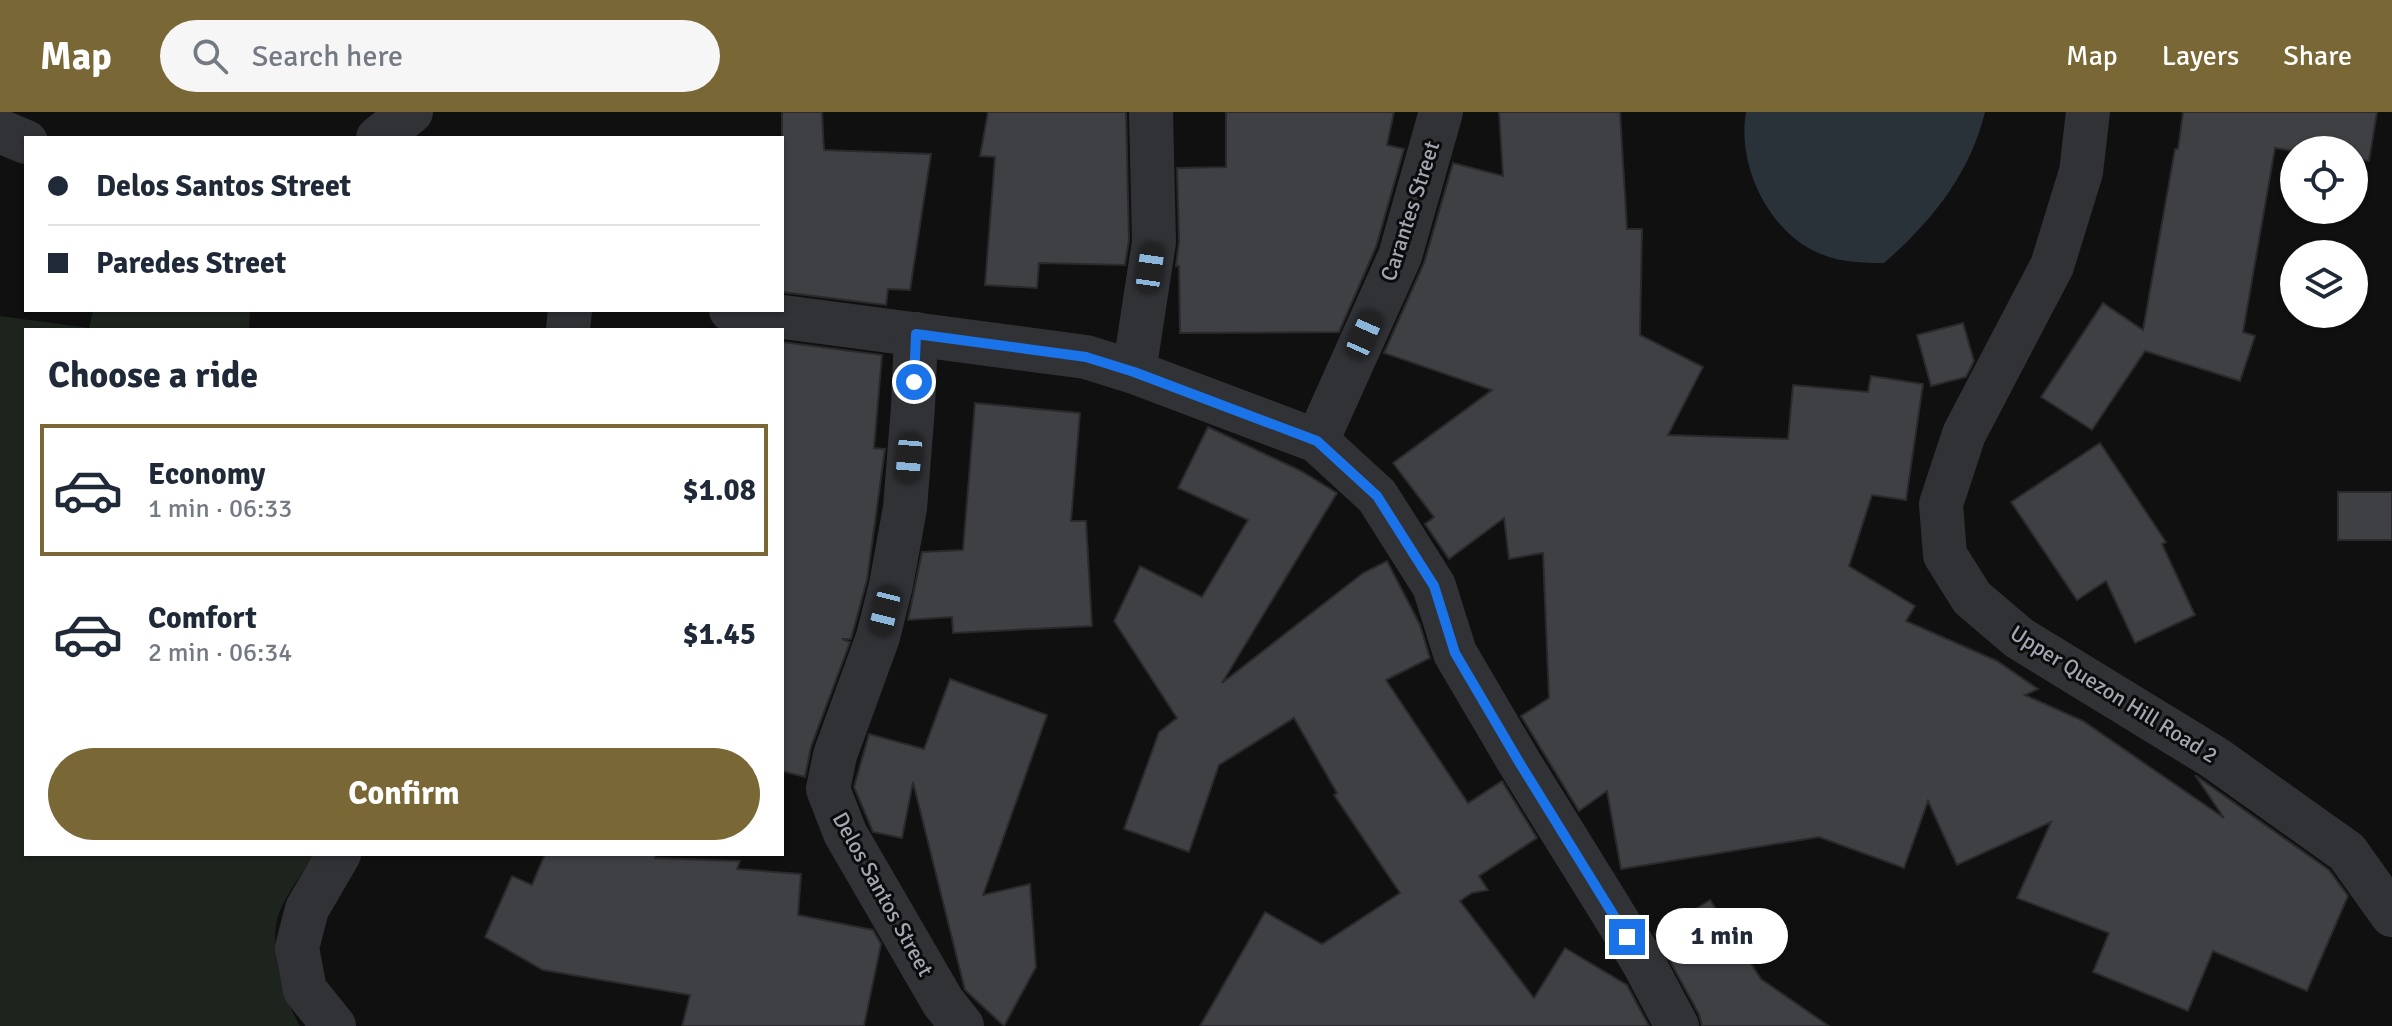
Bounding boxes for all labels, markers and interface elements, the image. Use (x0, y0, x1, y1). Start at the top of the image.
search box (160, 20, 720, 92)
text: Map (40, 33, 112, 80)
icon: search (188, 34, 232, 78)
text: Search here (252, 38, 403, 75)
text: Map (2066, 39, 2118, 73)
text: Layers (2162, 39, 2239, 73)
text: Share (2283, 39, 2352, 73)
map controls (2280, 136, 2368, 328)
button: locate (2280, 136, 2368, 224)
street label: Carantes Street (1375, 137, 1445, 284)
text: Delos Santos Street (96, 168, 351, 205)
button: layers (2280, 240, 2368, 328)
car (1135, 243, 1165, 293)
text: Paredes Street (96, 245, 286, 282)
car (1343, 308, 1385, 362)
text: Choose a ride (48, 353, 258, 398)
route start (896, 364, 932, 400)
car (895, 433, 923, 483)
icon: car (52, 454, 124, 526)
text: Economy (148, 456, 265, 493)
text: $1.08 (683, 472, 756, 509)
text: 1 min · 06:33 (148, 493, 292, 525)
car (868, 585, 902, 637)
icon: car (52, 598, 124, 670)
text: Comfort (148, 600, 257, 637)
text: $1.45 (683, 616, 756, 653)
street label: Upper Quezon Hill Road 2 (2005, 619, 2223, 769)
text: 2 min · 06:34 (148, 637, 292, 669)
button: Confirm (48, 748, 760, 840)
street label: Delos Santos Street (827, 807, 939, 981)
callout: 1 min (1655, 909, 1787, 965)
route end (1609, 919, 1645, 955)
text: 1 min (1691, 920, 1753, 952)

